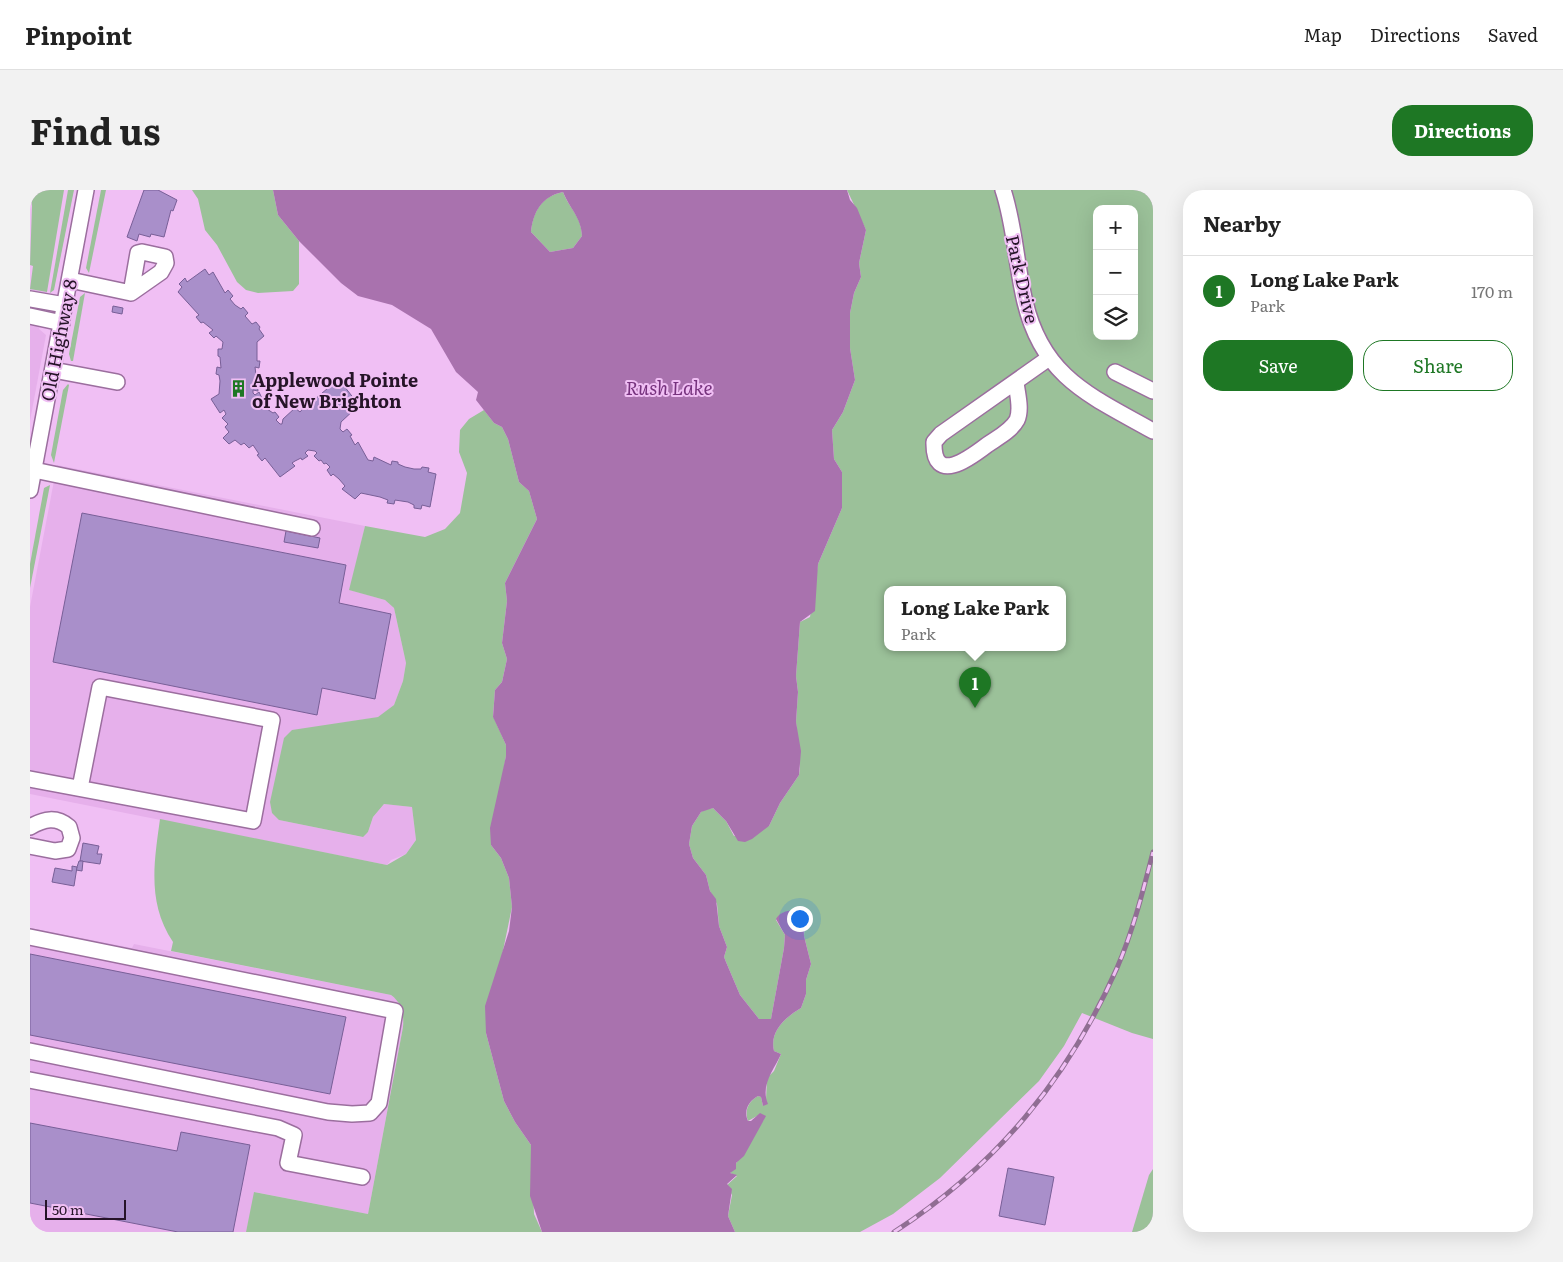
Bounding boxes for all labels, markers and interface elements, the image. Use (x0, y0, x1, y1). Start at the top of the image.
text: Pinpoint (25, 17, 132, 52)
text: Map (1304, 21, 1342, 48)
text: Directions (1370, 21, 1460, 48)
text: Saved (1488, 21, 1538, 48)
text: Find us (30, 104, 160, 156)
button: Directions (1392, 105, 1533, 156)
map controls (1093, 205, 1138, 340)
button: + (1093, 205, 1138, 250)
text: Nearby (1203, 207, 1281, 238)
street label: Park Drive (1000, 232, 1046, 326)
button: − (1093, 250, 1138, 295)
text: Long Lake Park (1250, 265, 1399, 293)
street label: Old Highway 8 (33, 276, 83, 403)
text: 1 (1216, 279, 1222, 303)
text: 170 m (1471, 279, 1513, 303)
text: Park (1250, 293, 1285, 317)
button: layers (1093, 295, 1138, 340)
button: Save (1203, 340, 1353, 391)
button: Share (1363, 340, 1513, 391)
place label: Applewood Pointe of New Brighton (252, 366, 418, 414)
water label: Rush Lake (625, 373, 713, 401)
building icon: Applewood Pointe of New Brighton (228, 379, 248, 399)
popup (884, 586, 1066, 651)
text: Long Lake Park (901, 593, 1049, 621)
text: Park (901, 621, 936, 645)
pin: 1 (959, 667, 991, 708)
your location (787, 906, 813, 932)
scale bar (45, 1197, 126, 1220)
text: 50 m (52, 1199, 84, 1219)

